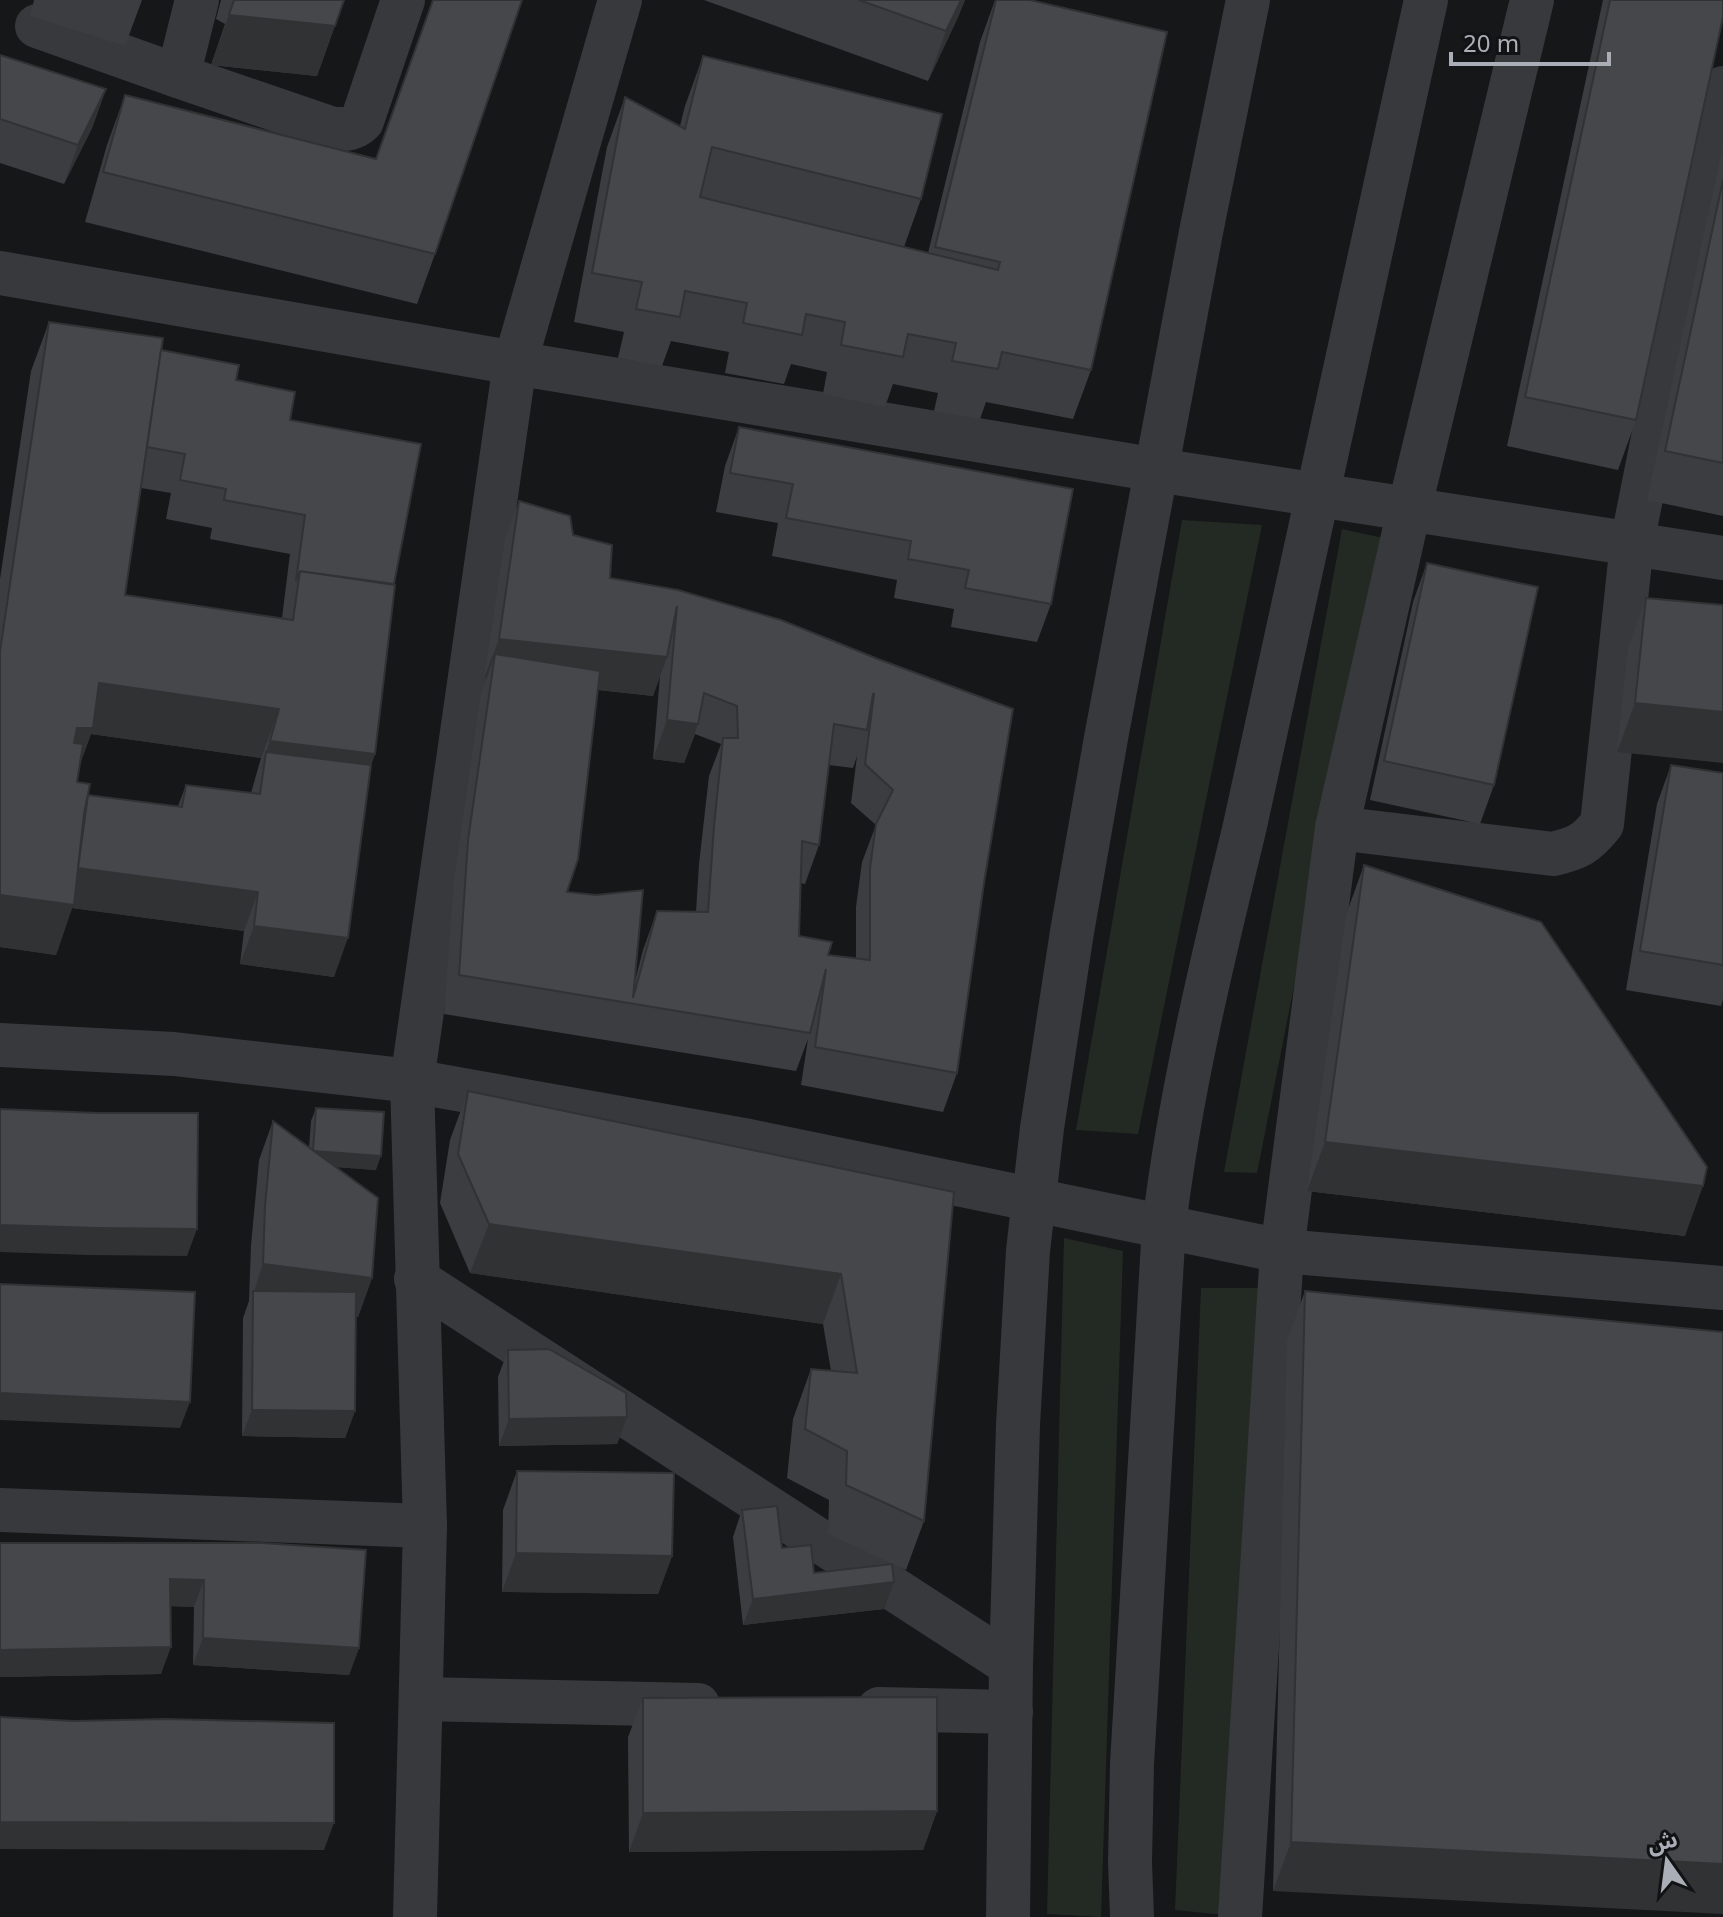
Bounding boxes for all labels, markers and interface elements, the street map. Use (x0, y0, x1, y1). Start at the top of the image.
scale bar (1451, 16, 1609, 66)
text: 20 m (1463, 26, 1519, 59)
north arrow (1627, 1821, 1707, 1901)
text: ش (1644, 1822, 1680, 1859)

